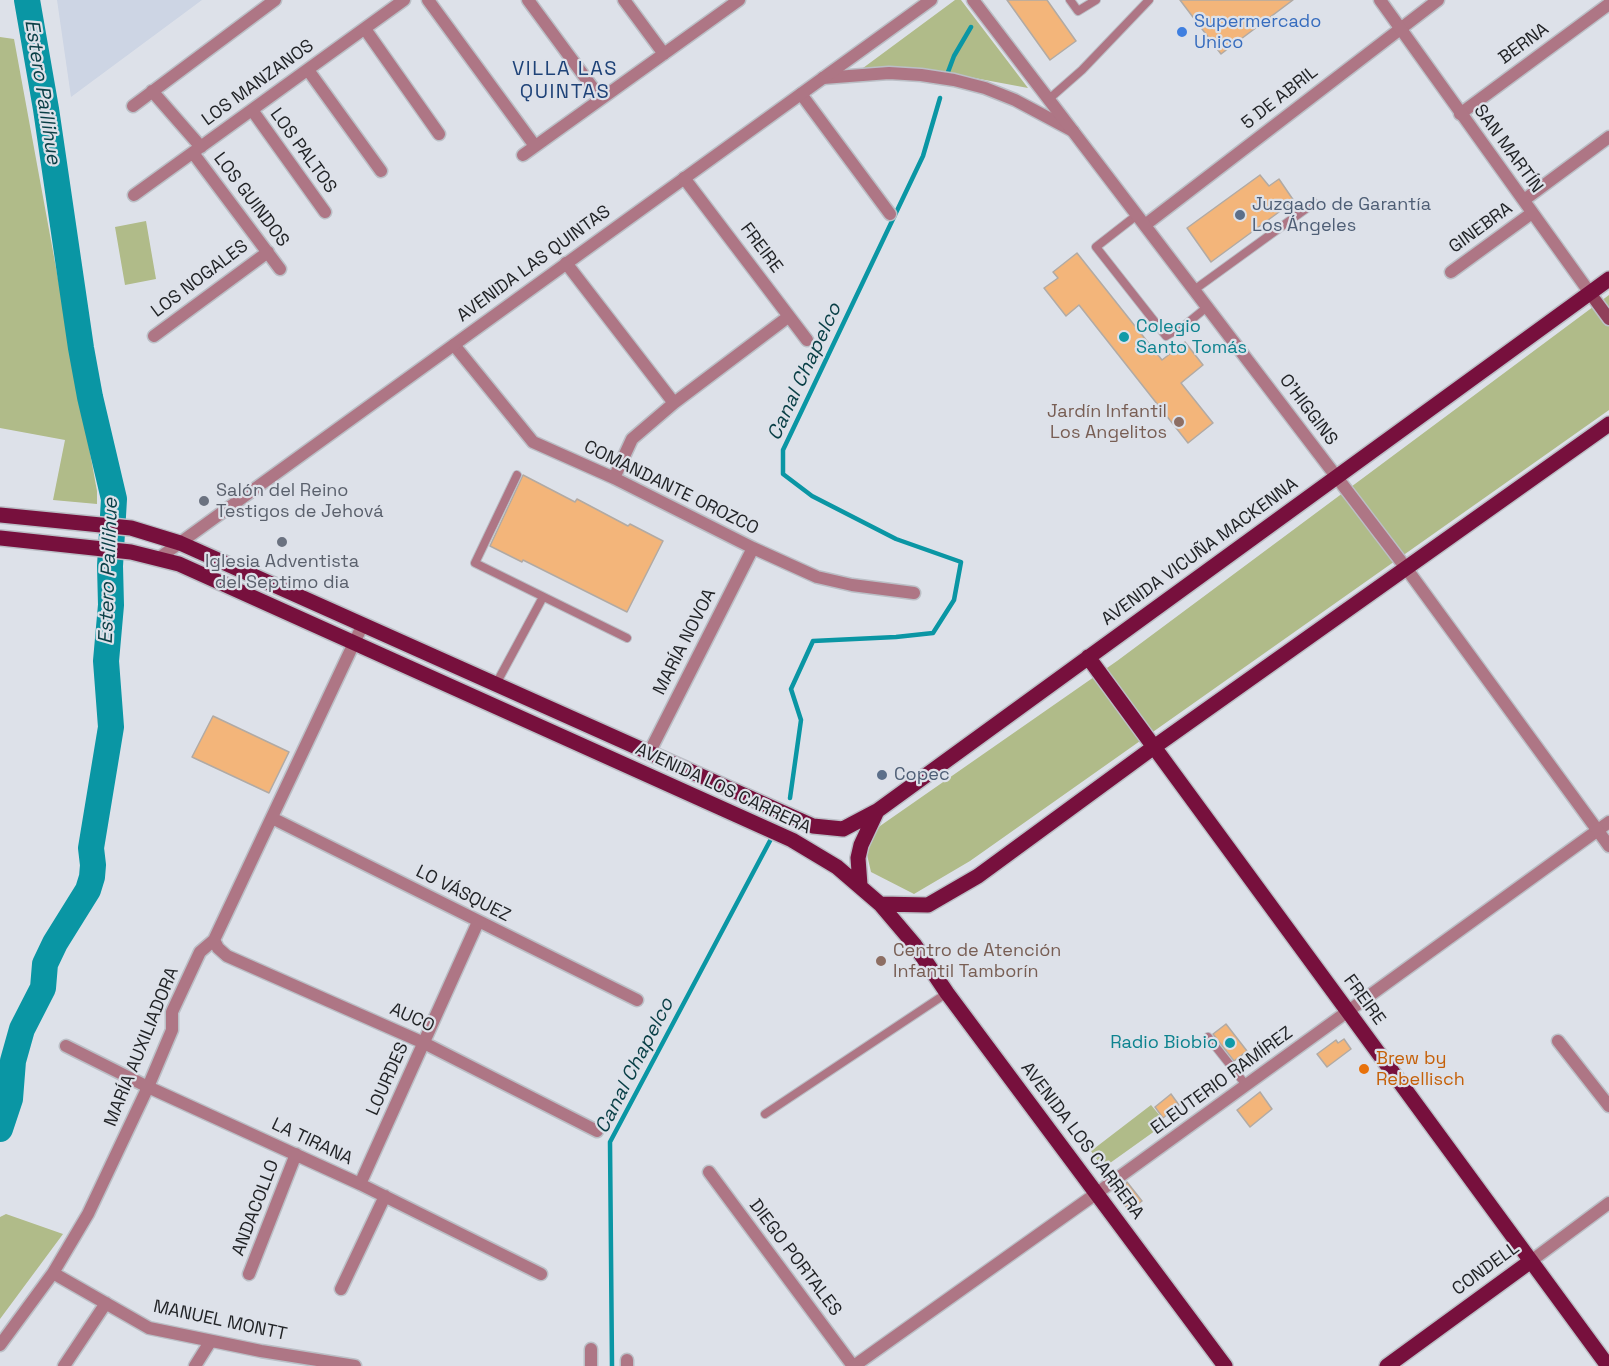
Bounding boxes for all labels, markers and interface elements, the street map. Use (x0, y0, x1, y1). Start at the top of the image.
place label: Supermercado Unico (1194, 11, 1321, 54)
water label: Estero Paillihue (19, 18, 65, 166)
street label: BERNA (1495, 19, 1553, 69)
marker: Supermercado Unico (1175, 25, 1189, 39)
street label: LOS MANZANOS (198, 35, 318, 131)
district label: VILLA LAS QUINTAS (512, 58, 618, 105)
street label: 5 DE ABRIL (1238, 62, 1322, 134)
street label: SAN MARTÍN (1469, 101, 1547, 197)
street label: LOS PALTOS (265, 104, 341, 198)
street label: LOS GUINDOS (209, 149, 293, 251)
place label: Juzgado de Garantía Los Ángeles (1252, 194, 1431, 236)
street label: GINEBRA (1445, 198, 1517, 258)
street label: AVENIDA LAS QUINTAS (453, 201, 615, 327)
marker: Juzgado de Garantía Los Ángeles (1233, 208, 1247, 222)
street label: FREIRE (735, 219, 787, 277)
street label: LOS NOGALES (147, 236, 253, 322)
water label: Canal Chapelco (763, 300, 847, 444)
place label: Colegio Santo Tomás (1136, 316, 1247, 358)
marker: Colegio Santo Tomás (1117, 330, 1131, 344)
street label: O'HIGGINS (1274, 370, 1342, 450)
place label: Jardín Infantil Los Angelitos (1047, 401, 1167, 444)
marker: Jardín Infantil Los Angelitos (1172, 415, 1186, 429)
street label: COMANDANTE OROZCO (580, 436, 762, 540)
street label: AVENIDA VICUÑA MACKENNA (1098, 473, 1302, 631)
place label: Salón del Reino Testigos de Jehová (216, 480, 384, 522)
marker: Salón del Reino Testigos de Jehová (197, 494, 211, 508)
water label: Estero Paillihue (94, 498, 124, 644)
marker: Iglesia Adventista del Septimo dia (275, 535, 289, 549)
place label: Iglesia Adventista del Septimo dia (205, 551, 359, 594)
street label: MARÍA NOVOA (649, 585, 721, 699)
street label: AVENIDA LOS CARRERA (632, 739, 814, 839)
place label: Copec (894, 764, 950, 786)
marker: Copec (875, 768, 889, 782)
street label: LO VÁSQUEZ (412, 861, 514, 927)
place label: Centro de Atención Infantil Tamborín (893, 940, 1061, 982)
marker: Centro de Atención Infantil Tamborín (874, 954, 888, 968)
street label: MARÍA AUXILIADORA (100, 964, 184, 1130)
street label: FREIRE (1338, 971, 1390, 1029)
water label: Canal Chapelco (591, 994, 679, 1138)
street label: AUCO (386, 999, 438, 1037)
street label: ELEUTERIO RAMÍREZ (1147, 1022, 1297, 1140)
place label: Radio Biobio (1110, 1032, 1218, 1054)
marker: Radio Biobio (1223, 1036, 1237, 1050)
street label: LOURDES (362, 1039, 414, 1119)
place label: Brew by Rebellisch (1376, 1048, 1465, 1090)
street label: AVENIDA LOS CARRERA (1016, 1058, 1148, 1224)
marker: Brew by Rebellisch (1357, 1062, 1371, 1076)
street label: LA TIRANA (268, 1114, 356, 1170)
street label: ANDACOLLO (228, 1157, 284, 1259)
street label: DIEGO PORTALES (744, 1195, 846, 1321)
street label: CONDELL (1448, 1238, 1524, 1300)
street label: MANUEL MONTT (151, 1296, 289, 1346)

